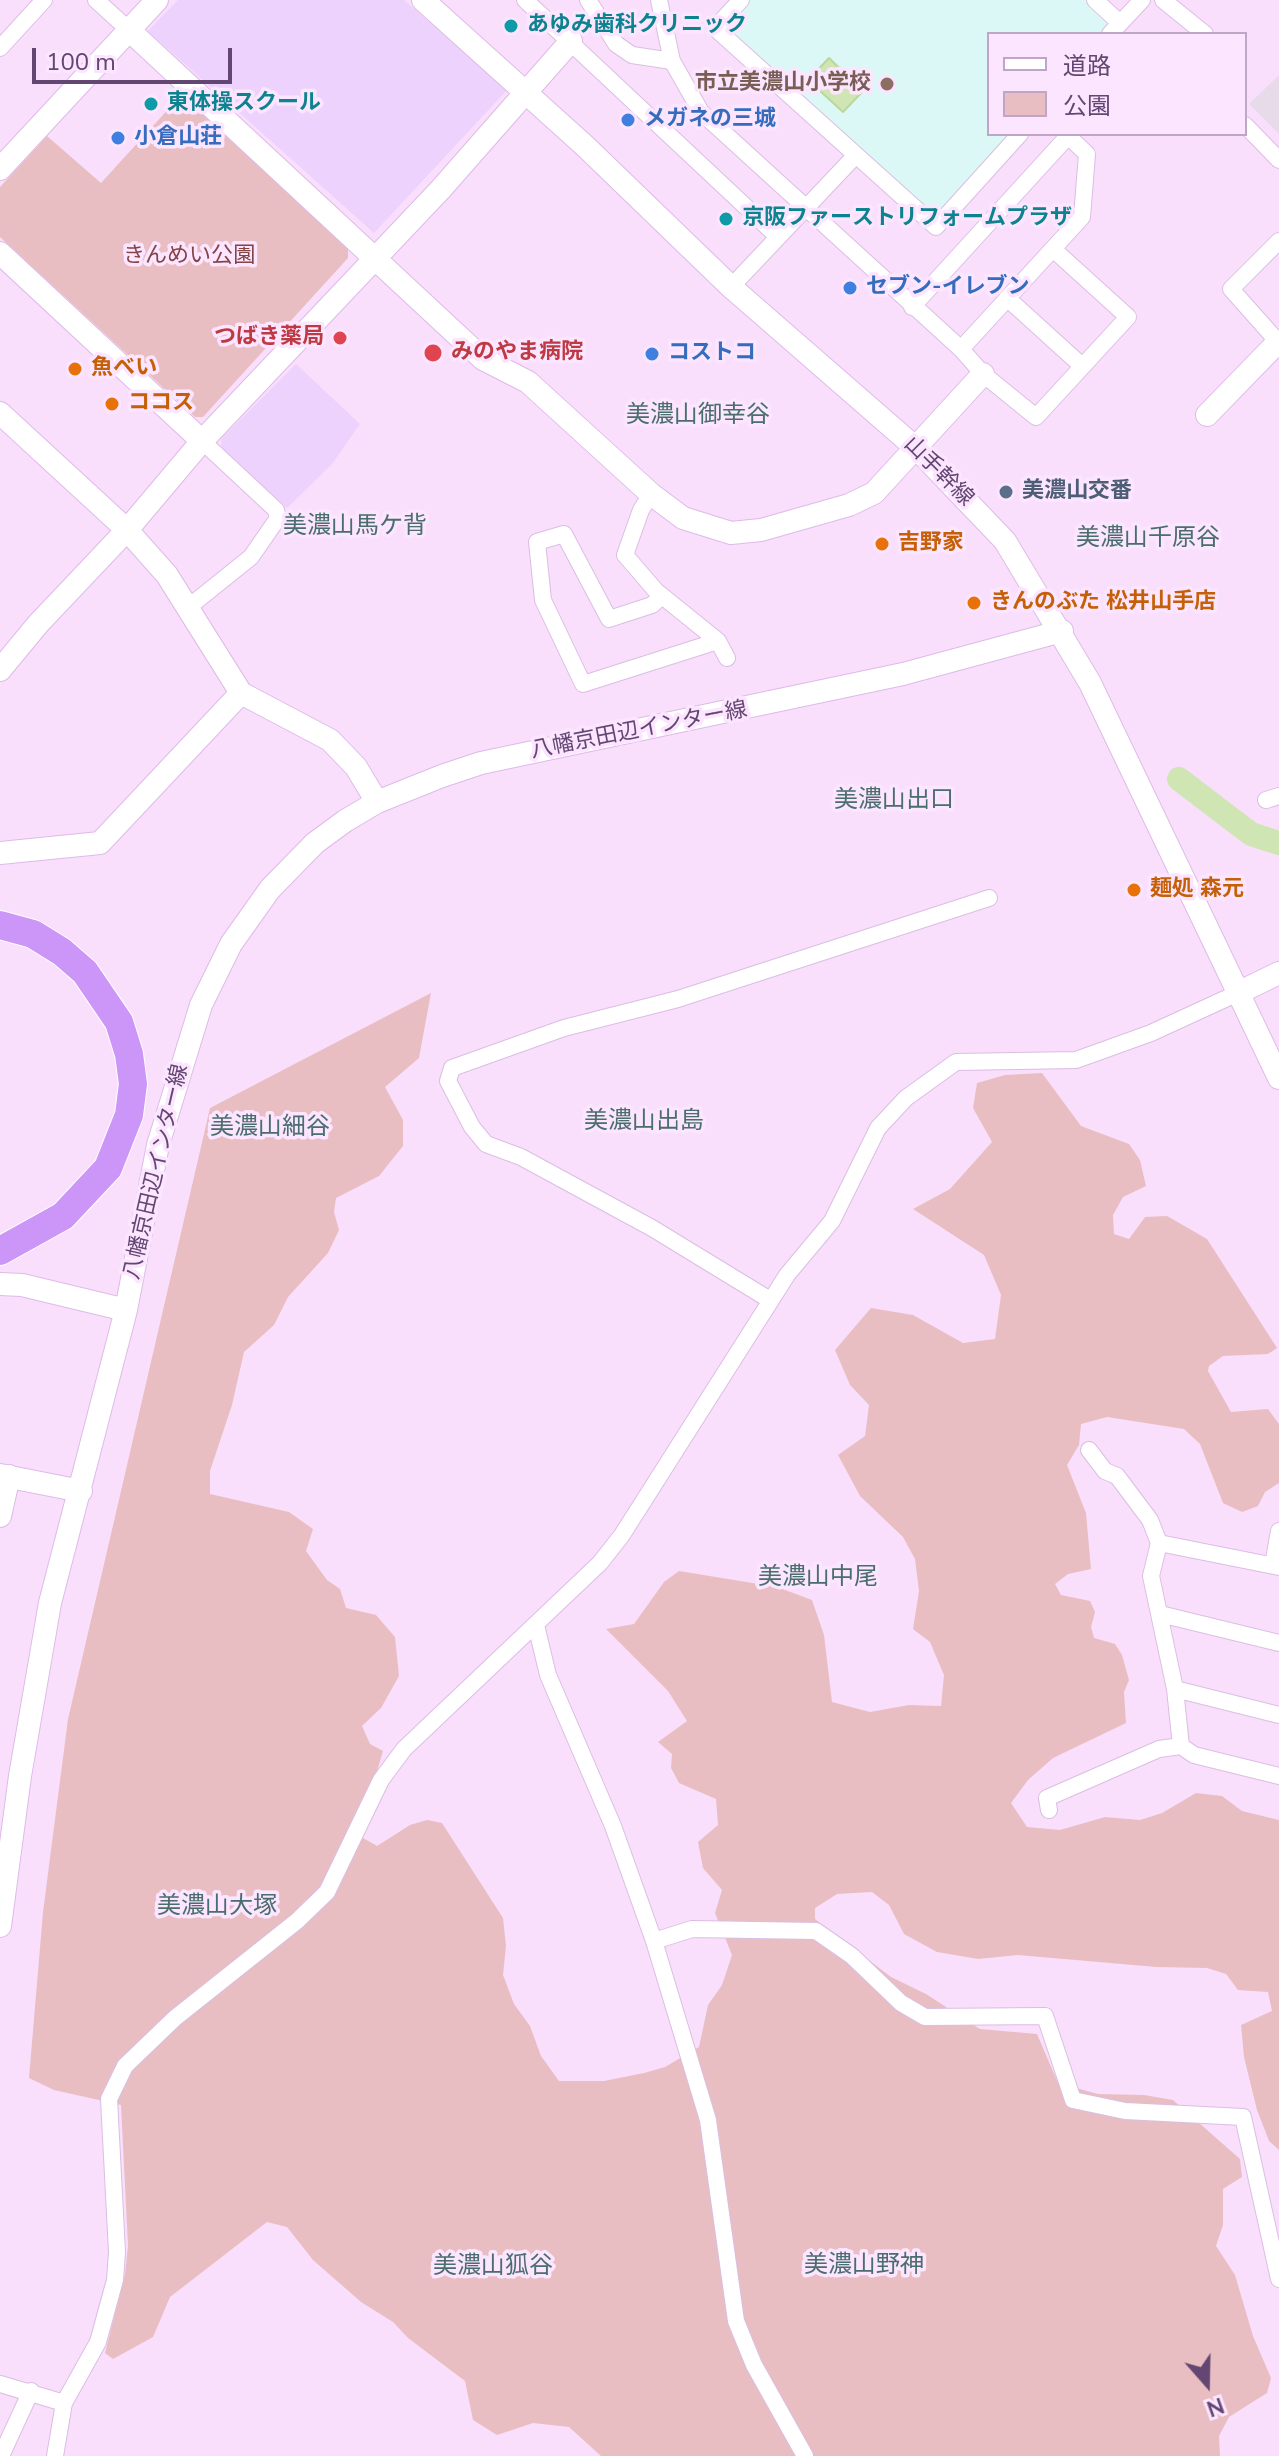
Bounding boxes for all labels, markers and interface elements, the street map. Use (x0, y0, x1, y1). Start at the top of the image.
place label: あゆみ歯科クリニック (527, 13, 747, 39)
marker: あゆみ歯科クリニック (502, 17, 520, 35)
scale bar (36, 32, 236, 82)
legend (987, 32, 1247, 136)
text: 100 m (46, 46, 116, 78)
text: 道路 (1063, 50, 1111, 82)
place label: 市立美濃山小学校 (695, 71, 871, 97)
marker: 市立美濃山小学校 (878, 75, 896, 93)
text: 公園 (1063, 90, 1111, 122)
place label: 東体操スクール (167, 91, 321, 117)
marker: 東体操スクール (142, 95, 160, 113)
place label: メガネの三城 (644, 107, 776, 133)
marker: メガネの三城 (619, 111, 637, 129)
place label: 小倉山荘 (134, 125, 222, 151)
marker: 小倉山荘 (109, 129, 127, 147)
place label: 京阪ファーストリフォームプラザ (742, 206, 1072, 232)
marker: 京阪ファーストリフォームプラザ (717, 210, 735, 228)
park label: きんめい公園 (123, 244, 255, 270)
place label: セブン-イレブン (866, 275, 1030, 301)
marker: セブン-イレブン (841, 279, 859, 297)
place label: つばき薬局 (214, 325, 324, 351)
marker: つばき薬局 (331, 329, 349, 347)
place label: みのやま病院 (451, 340, 583, 366)
place label: コストコ (668, 341, 756, 367)
marker: みのやま病院 (422, 342, 444, 364)
marker: コストコ (643, 345, 661, 363)
place label: 魚べい (91, 356, 157, 382)
marker: 魚べい (66, 360, 84, 378)
place label: ココス (128, 391, 194, 417)
marker: ココス (103, 395, 121, 413)
district label: 美濃山御幸谷 (626, 402, 770, 430)
street label: 山手幹線 (898, 432, 978, 512)
place label: 美濃山交番 (1022, 479, 1132, 505)
marker: 美濃山交番 (997, 483, 1015, 501)
district label: 美濃山馬ケ背 (283, 513, 427, 541)
district label: 美濃山千原谷 (1076, 525, 1220, 553)
place label: 吉野家 (898, 531, 964, 557)
marker: 吉野家 (873, 535, 891, 553)
place label: きんのぶた 松井山手店 (990, 590, 1216, 616)
marker: きんのぶた 松井山手店 (965, 594, 983, 612)
street label: 八幡京田辺インター線 (529, 697, 749, 765)
district label: 美濃山出口 (834, 787, 954, 815)
place label: 麺処 森元 (1150, 877, 1244, 903)
marker: 麺処 森元 (1125, 881, 1143, 899)
street label: 八幡京田辺インター線 (119, 1062, 195, 1282)
district label: 美濃山出島 (584, 1108, 704, 1136)
district label: 美濃山細谷 (210, 1114, 330, 1142)
district label: 美濃山中尾 (758, 1564, 878, 1592)
district label: 美濃山大塚 (157, 1893, 277, 1921)
district label: 美濃山野神 (804, 2252, 924, 2280)
district label: 美濃山狐谷 (433, 2253, 553, 2281)
north arrow (1167, 2344, 1247, 2424)
text: N (1202, 2390, 1228, 2423)

